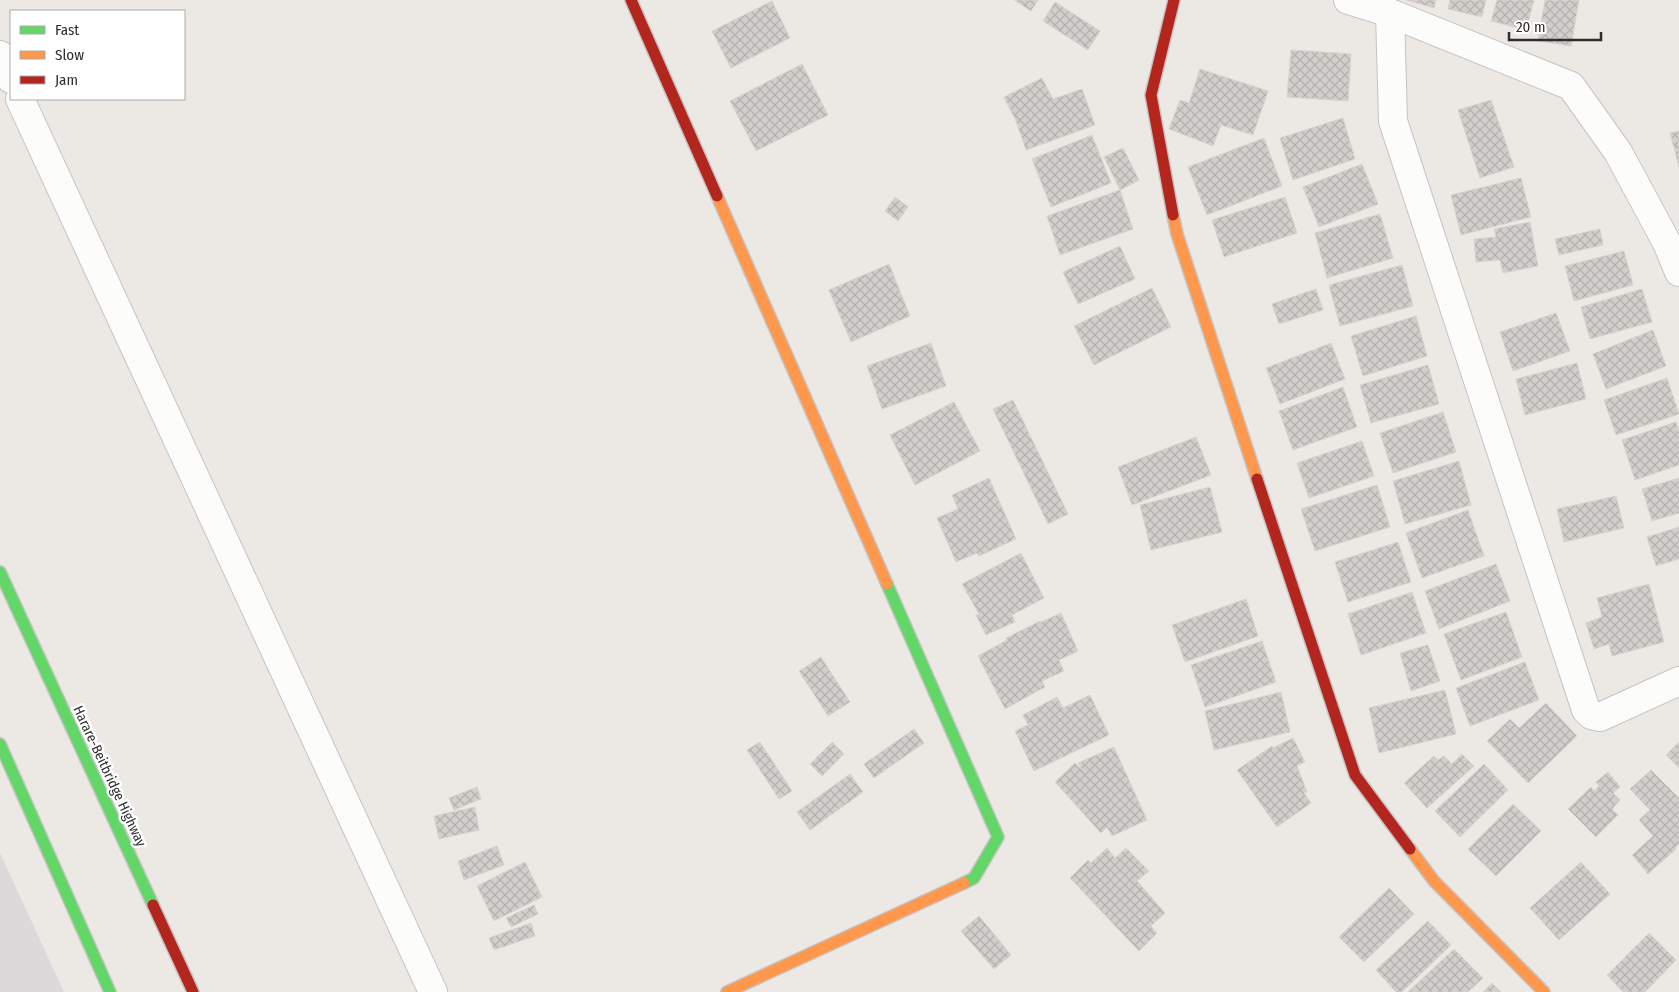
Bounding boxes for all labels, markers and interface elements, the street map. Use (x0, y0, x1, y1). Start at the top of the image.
legend (10, 10, 185, 100)
scale bar (1509, 10, 1602, 42)
text: 20 m (1516, 18, 1546, 36)
text: Fast (55, 21, 79, 39)
text: Slow (55, 46, 84, 64)
text: Jam (55, 71, 78, 89)
street label: Harare-Beitbridge Highway (69, 703, 150, 850)

